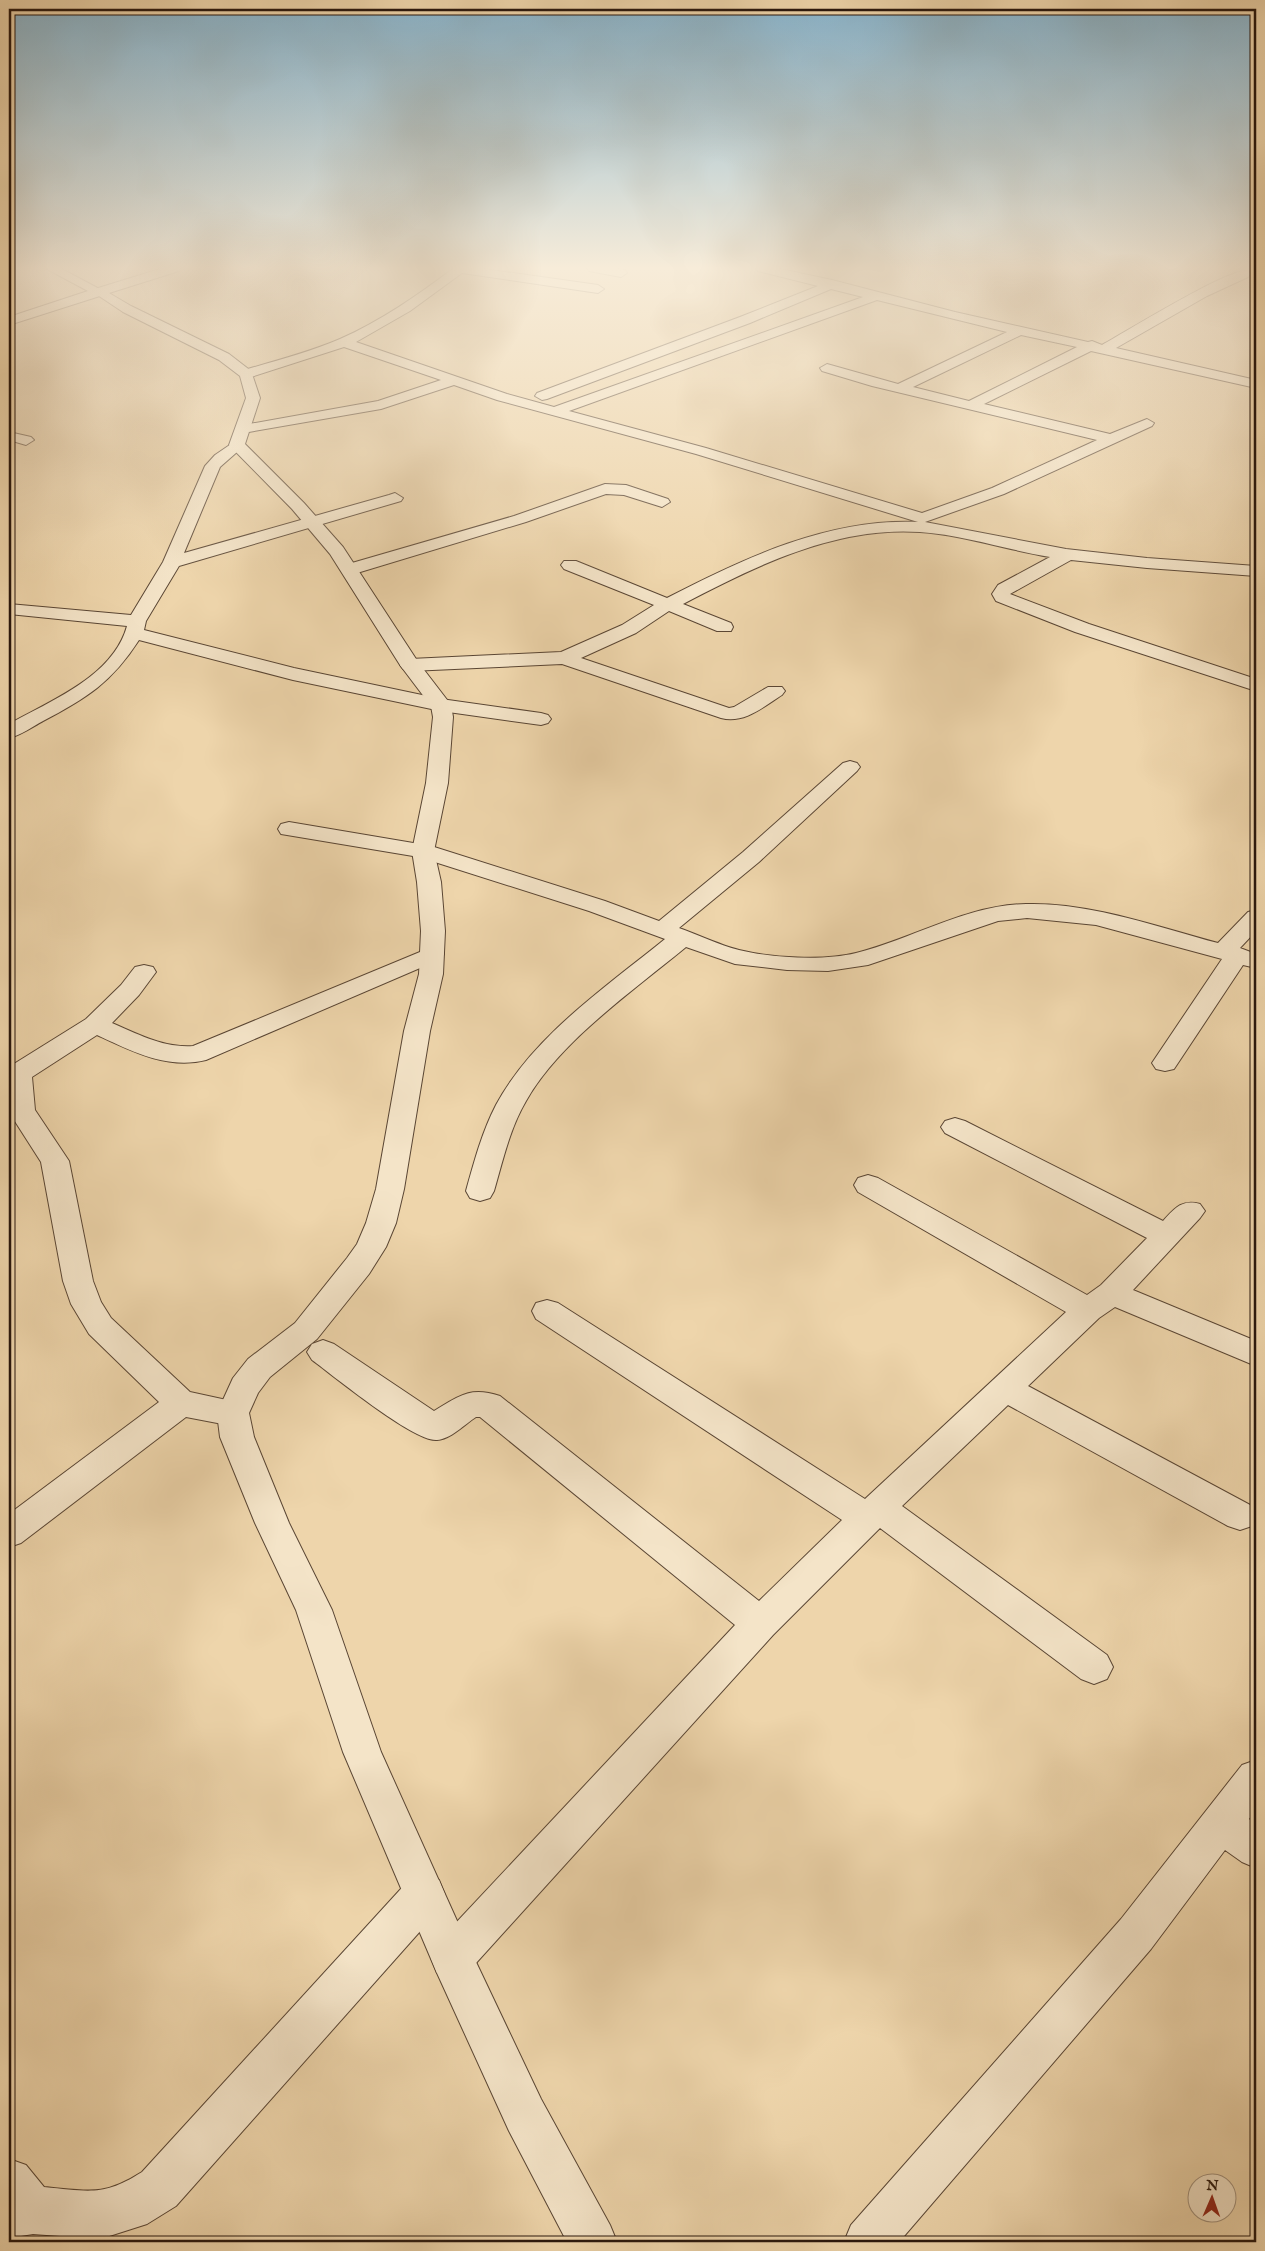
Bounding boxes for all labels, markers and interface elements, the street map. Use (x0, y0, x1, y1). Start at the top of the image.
north arrow (1188, 2174, 1238, 2224)
text: N (1205, 2177, 1219, 2195)

